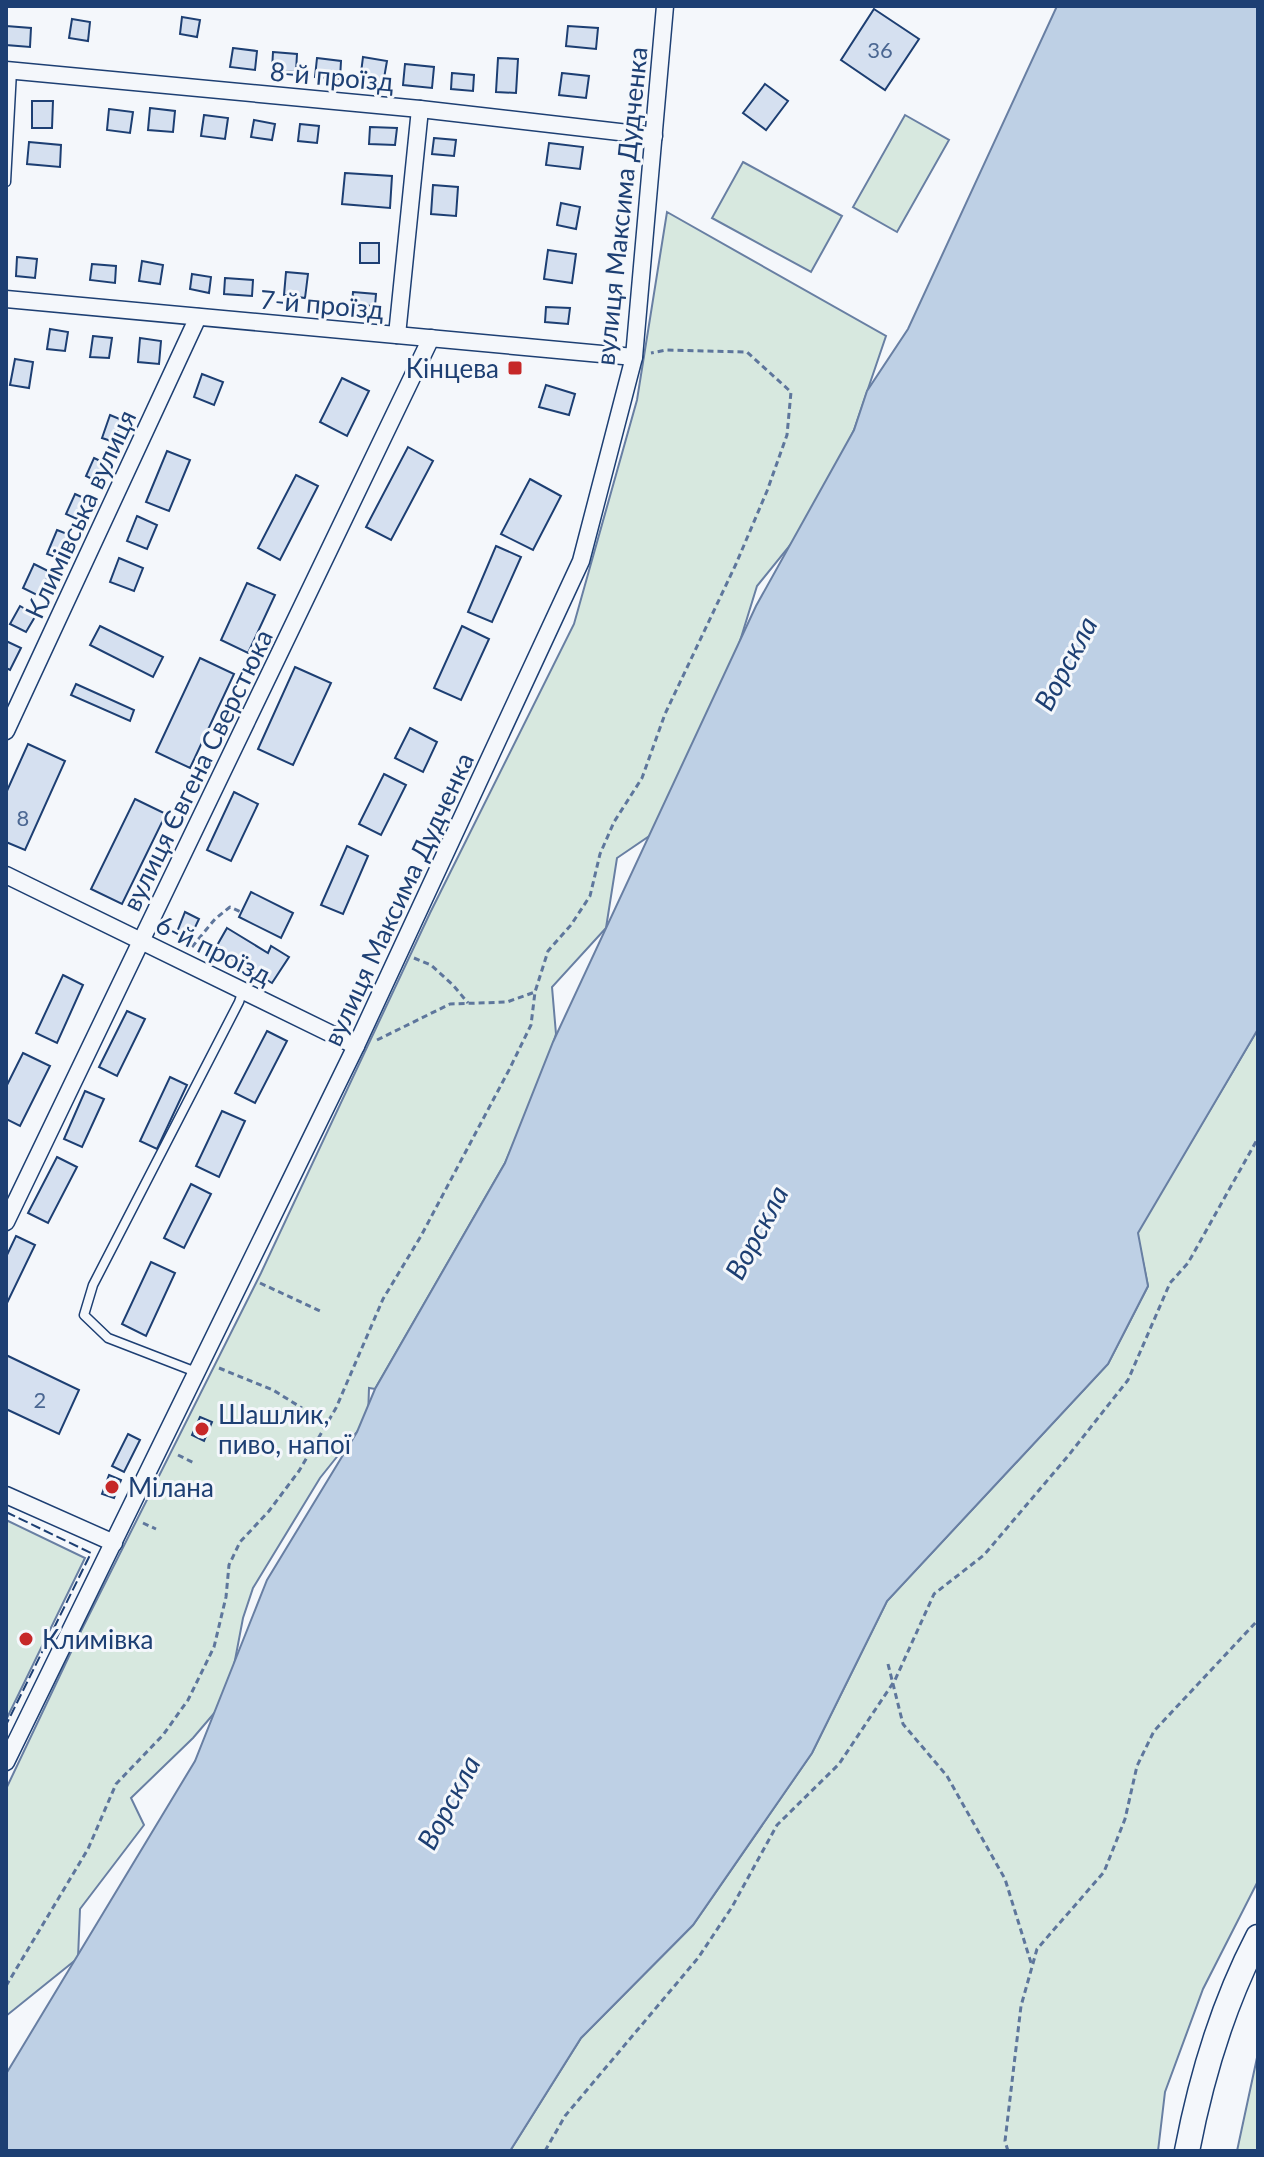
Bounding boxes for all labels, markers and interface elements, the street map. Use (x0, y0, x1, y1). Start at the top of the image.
house number: 36 (867, 36, 893, 63)
street label: вулиця Максима Дудченка (588, 45, 654, 367)
street label: 8-й проїзд (269, 55, 395, 97)
street label: 7-й проїзд (259, 283, 385, 325)
place label: Кінцева (406, 352, 499, 384)
marker: Кінцева (506, 359, 524, 377)
street label: Климівська вулиця (18, 405, 142, 623)
water label: Ворскла (1026, 610, 1104, 716)
street label: вулиця Євгена Сверстюка (115, 624, 279, 916)
street label: вулиця Максима Дудченка (316, 747, 480, 1051)
house number: 8 (17, 804, 29, 831)
street label: 6-й проїзд (151, 907, 277, 991)
water label: Ворскла (717, 1179, 795, 1285)
house number: 2 (34, 1386, 46, 1413)
place label: Шашлик, пиво, напої (218, 1398, 352, 1460)
marker: Шашлик, пиво, напої (193, 1420, 211, 1438)
place label: Мілана (128, 1471, 214, 1503)
marker: Мілана (103, 1478, 121, 1496)
place label: Климівка (42, 1623, 153, 1655)
marker: Климівка (17, 1630, 35, 1648)
water label: Ворскла (409, 1749, 487, 1855)

